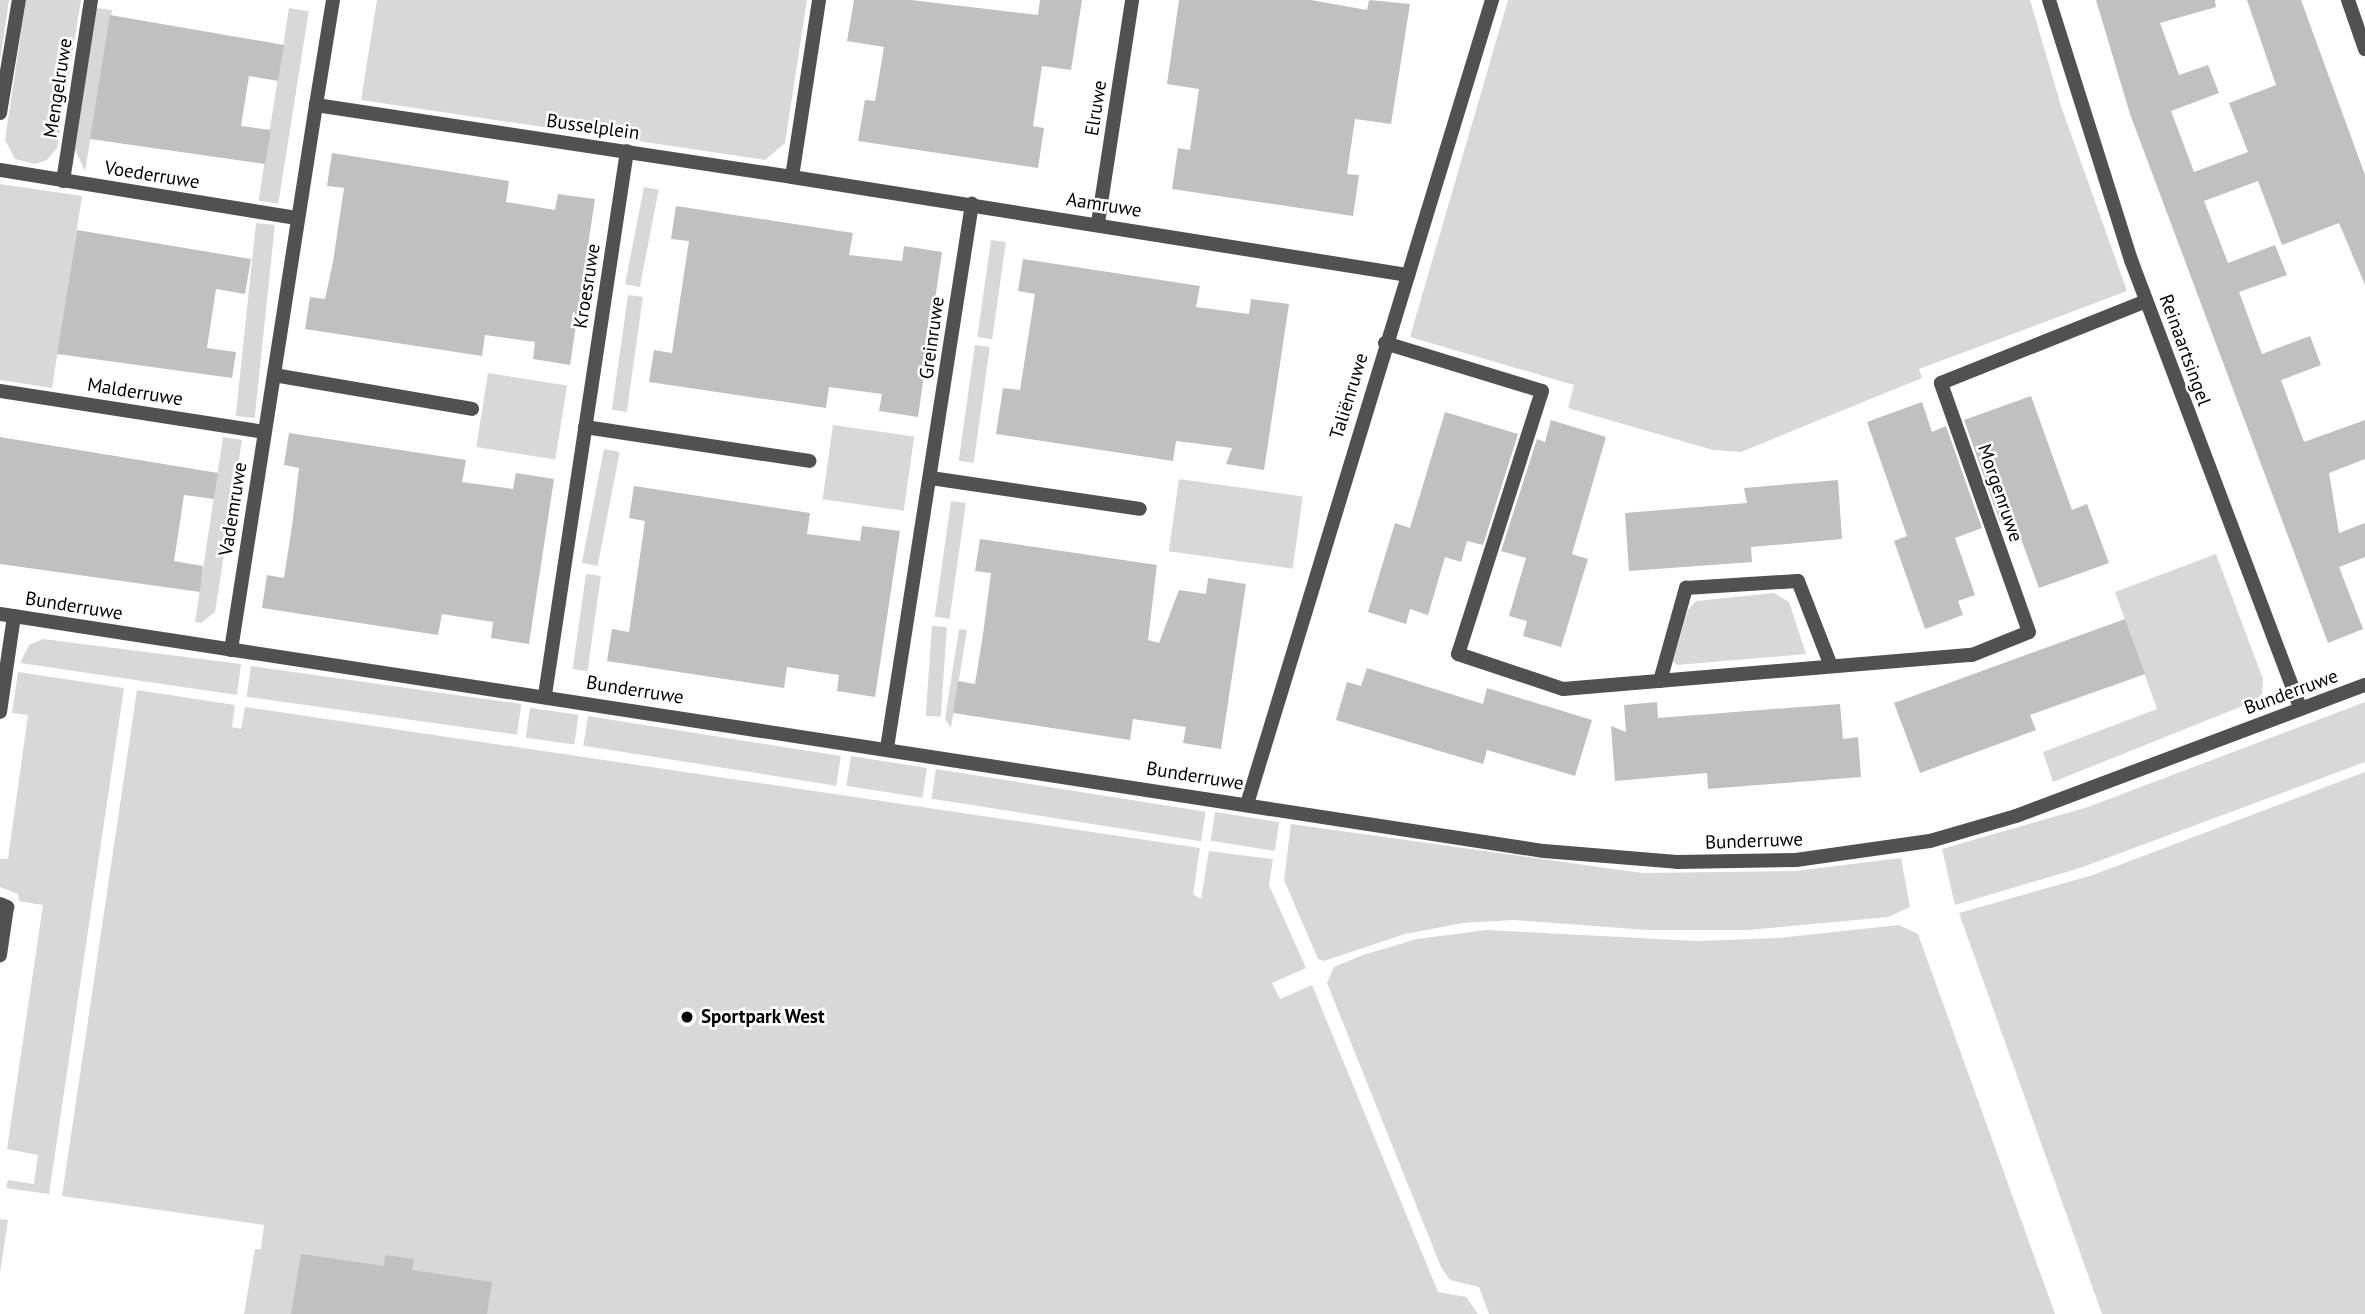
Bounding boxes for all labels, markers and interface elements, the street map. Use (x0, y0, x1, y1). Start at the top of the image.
street label: Mengelruwe (39, 37, 77, 139)
street label: Elruwe (1080, 79, 1112, 137)
street label: Busselplein (545, 109, 641, 145)
street label: Voederruwe (103, 156, 201, 194)
street label: Aamruwe (1065, 188, 1143, 222)
street label: Kroesruwe (569, 242, 605, 330)
street label: Reinaartsingel (2154, 291, 2216, 409)
street label: Greinruwe (915, 295, 949, 381)
street label: Taliënruwe (1325, 350, 1373, 442)
street label: Malderruwe (86, 373, 184, 411)
street label: Morgenruwe (1973, 441, 2027, 545)
street label: Vademruwe (214, 460, 252, 558)
street label: Bunderruwe (24, 587, 124, 625)
street label: Bunderruwe (2241, 664, 2341, 720)
street label: Bunderruwe (585, 671, 685, 709)
street label: Bunderruwe (1145, 757, 1245, 795)
street label: Bunderruwe (1705, 828, 1803, 854)
place label: Sportpark West (701, 1006, 826, 1028)
marker: Sportpark West (679, 1009, 695, 1025)

